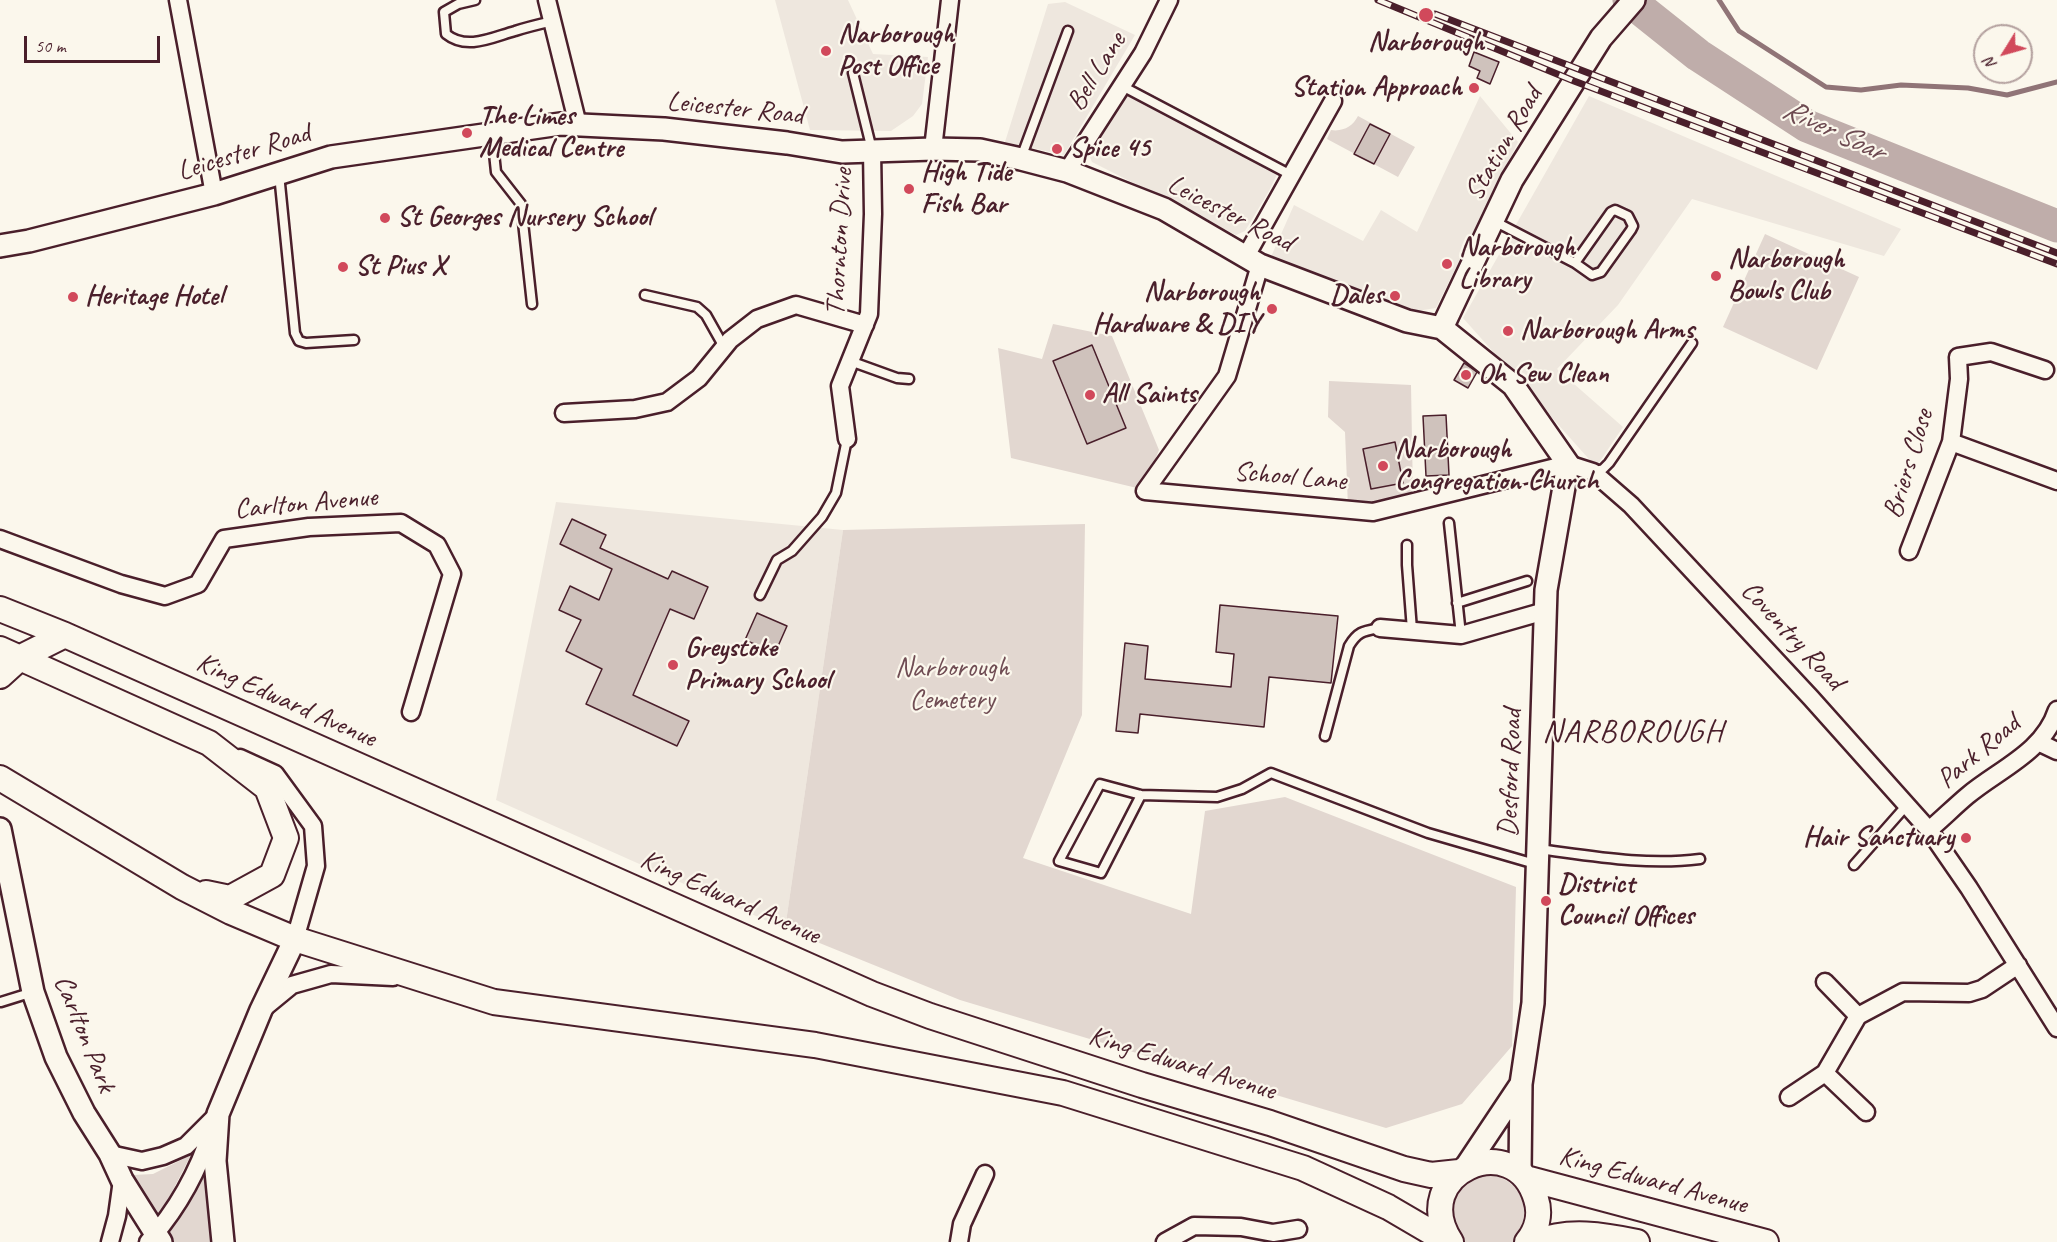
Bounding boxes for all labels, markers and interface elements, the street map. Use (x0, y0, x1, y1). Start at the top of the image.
marker: Narborough (1417, 6, 1435, 24)
place label: Narborough Post Office (838, 18, 954, 84)
scale bar (27, 24, 164, 62)
north arrow (1973, 24, 2033, 84)
place label: Narborough (1368, 26, 1484, 60)
street label: Bell Lane (1060, 27, 1134, 117)
text: 50 m (35, 35, 66, 57)
marker: Narborough Post Office (819, 44, 833, 58)
text: N (1979, 54, 2001, 74)
place label: Station Approach (1291, 71, 1462, 105)
street label: Station Road (1458, 81, 1550, 207)
marker: Station Approach (1467, 81, 1481, 95)
street label: Leicester Road (665, 85, 805, 133)
water label: River Soar (1777, 92, 1889, 170)
place label: The Limes Medical Centre (479, 100, 623, 166)
street label: Leicester Road (174, 117, 314, 189)
marker: The Limes Medical Centre (460, 126, 474, 140)
place label: Spice 45 (1069, 132, 1150, 166)
marker: Spice 45 (1050, 142, 1064, 156)
place label: High Tide Fish Bar (921, 156, 1012, 222)
street label: Thornton Drive (819, 167, 861, 317)
street label: Leicester Road (1161, 168, 1299, 260)
marker: High Tide Fish Bar (902, 182, 916, 196)
place label: St Georges Nursery School (397, 201, 652, 235)
marker: St Georges Nursery School (378, 211, 392, 225)
place label: Narborough Library (1459, 231, 1575, 297)
place label: Narborough Bowls Club (1728, 243, 1844, 309)
place label: St Pius X (355, 250, 446, 284)
marker: Narborough Library (1440, 257, 1454, 271)
marker: St Pius X (336, 260, 350, 274)
marker: Narborough Bowls Club (1709, 269, 1723, 283)
place label: Narborough Hardware & DIY (1093, 276, 1260, 342)
place label: Dales (1330, 279, 1383, 313)
place label: Heritage Hotel (85, 280, 223, 314)
marker: Dales (1388, 289, 1402, 303)
marker: Heritage Hotel (66, 290, 80, 304)
marker: Narborough Hardware & DIY (1265, 302, 1279, 316)
place label: Narborough Arms (1520, 314, 1694, 348)
marker: Narborough Arms (1501, 324, 1515, 338)
place label: Oh Sew Clean (1478, 358, 1609, 392)
marker: Oh Sew Clean (1459, 368, 1473, 382)
place label: All Saints (1102, 378, 1197, 412)
marker: All Saints (1083, 388, 1097, 402)
street label: Briers Close (1877, 405, 1941, 523)
place label: Narborough Congregation Church (1395, 433, 1598, 499)
street label: School Lane (1232, 455, 1348, 499)
marker: Narborough Congregation Church (1376, 459, 1390, 473)
street label: Carlton Avenue (233, 481, 379, 527)
street label: Coventry Road (1733, 575, 1851, 697)
place label: Greystoke Primary School (685, 632, 831, 698)
street label: King Edward Avenue (191, 646, 381, 756)
park label: Narborough Cemetery (895, 652, 1009, 718)
marker: Greystoke Primary School (666, 658, 680, 672)
street label: Park Road (1931, 708, 2027, 796)
street label: Desford Road (1492, 709, 1530, 837)
district label: NARBOROUGH (1543, 714, 1723, 752)
place label: Hair Sanctuary (1803, 821, 1954, 855)
marker: Hair Sanctuary (1959, 831, 1973, 845)
street label: King Edward Avenue (635, 843, 825, 953)
place label: District Council Offices (1558, 868, 1694, 934)
marker: District Council Offices (1539, 894, 1553, 908)
street label: Carlton Park (45, 971, 123, 1097)
street label: King Edward Avenue (1085, 1020, 1279, 1108)
street label: King Edward Avenue (1555, 1140, 1751, 1222)

